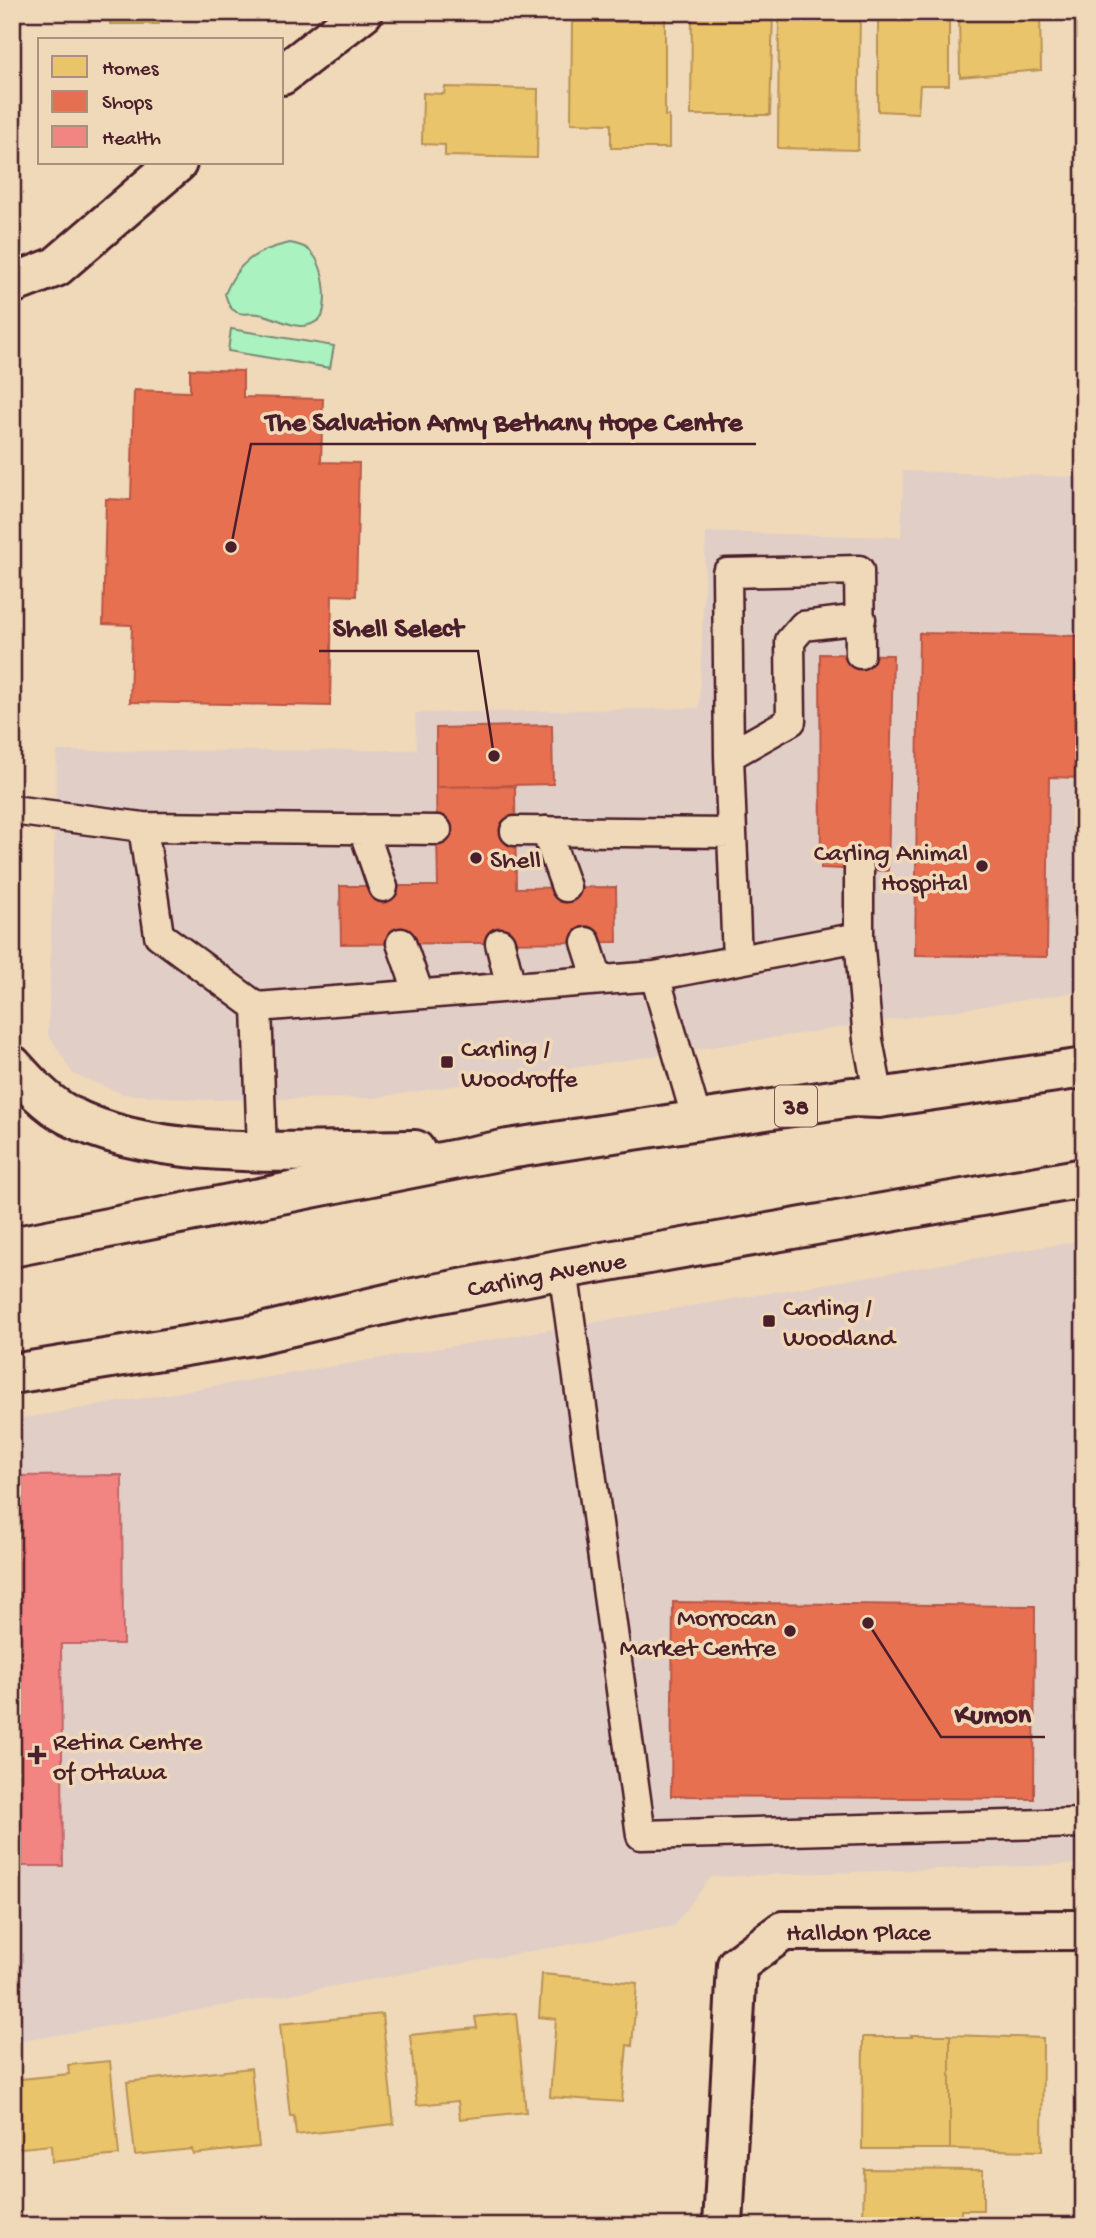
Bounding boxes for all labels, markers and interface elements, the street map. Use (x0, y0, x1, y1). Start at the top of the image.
legend (38, 38, 284, 164)
text: Homes (102, 58, 160, 83)
text: Shops (102, 92, 153, 117)
text: Health (102, 128, 161, 153)
callout: The Salvation Army Bethany Hope Centre (251, 395, 756, 444)
text: The Salvation Army Bethany Hope Centre (264, 408, 744, 441)
callout: Shell Select (319, 602, 478, 651)
text: Shell Select (333, 614, 466, 647)
place label: Carling Animal Hospital (814, 840, 968, 901)
place label: Shell (490, 847, 541, 878)
marker: Shell (468, 850, 484, 866)
marker: Carling Animal Hospital (974, 858, 990, 874)
place label: Carling / Woodroffe (461, 1036, 578, 1097)
marker: Carling / Woodroffe (439, 1054, 455, 1070)
road number: 38 (775, 1086, 817, 1126)
street label: Carling Avenue (465, 1247, 629, 1307)
place label: Carling / Woodland (783, 1295, 897, 1356)
marker: Carling / Woodland (761, 1313, 777, 1329)
place label: Morrocan Market Centre (619, 1605, 777, 1666)
marker: Morrocan Market Centre (782, 1623, 798, 1639)
callout: Kumon (941, 1688, 1045, 1737)
text: Kumon (954, 1700, 1032, 1733)
place label: Retina Centre of Ottawa (53, 1729, 203, 1790)
marker: Retina Centre of Ottawa (27, 1745, 47, 1765)
street label: Halldon Place (786, 1920, 931, 1951)

